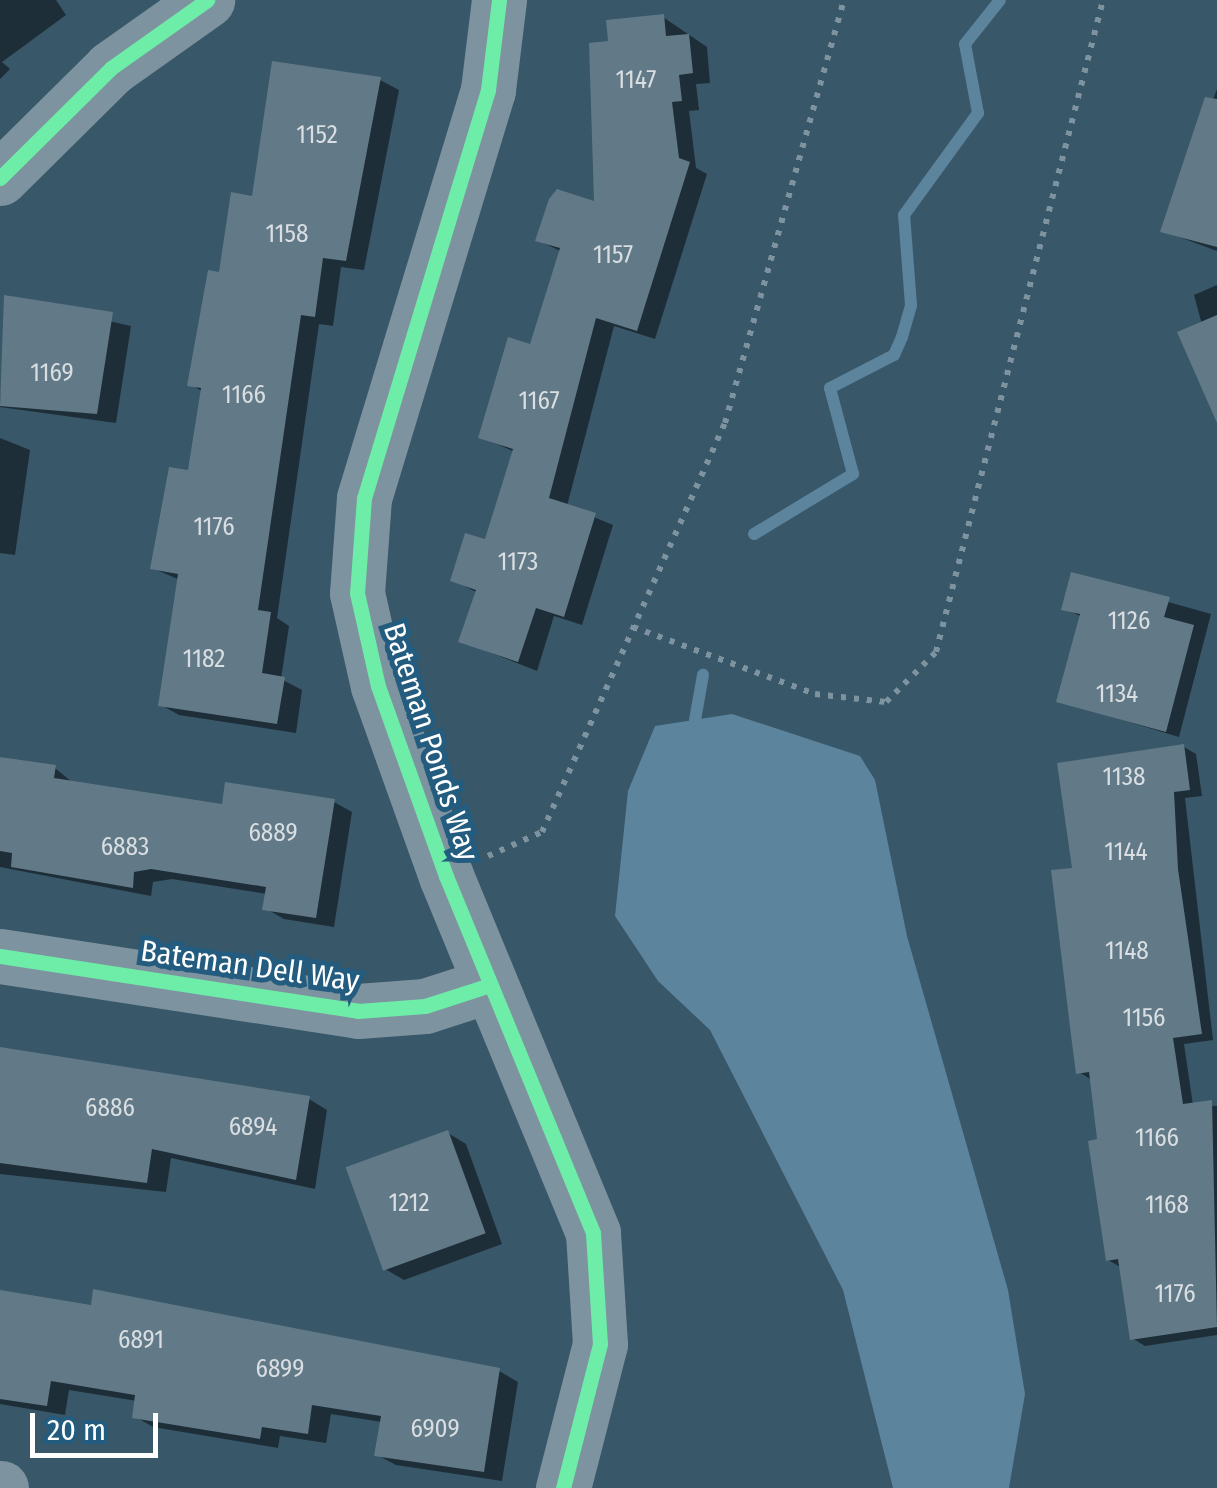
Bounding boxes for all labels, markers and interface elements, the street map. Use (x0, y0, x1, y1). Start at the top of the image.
house number: 1147 (616, 65, 656, 95)
house number: 1152 (296, 120, 338, 150)
house number: 1158 (265, 219, 309, 249)
house number: 1157 (593, 240, 633, 270)
house number: 1169 (30, 358, 74, 388)
house number: 1166 (222, 380, 266, 410)
house number: 1167 (518, 386, 560, 416)
house number: 1176 (193, 512, 235, 542)
house number: 1173 (498, 547, 538, 577)
house number: 1126 (1108, 606, 1150, 636)
street label: Bateman Ponds Way (376, 619, 486, 865)
house number: 1182 (183, 644, 225, 674)
house number: 1134 (1096, 679, 1138, 709)
house number: 1138 (1103, 762, 1145, 792)
house number: 6889 (248, 818, 298, 848)
house number: 6883 (101, 832, 149, 862)
house number: 1144 (1104, 837, 1148, 867)
street label: Bateman Dell Way (138, 933, 362, 999)
house number: 1148 (1105, 936, 1149, 966)
house number: 1156 (1122, 1003, 1166, 1033)
house number: 6886 (85, 1093, 135, 1123)
house number: 6894 (229, 1112, 277, 1142)
house number: 1166 (1135, 1123, 1179, 1153)
house number: 1212 (389, 1188, 429, 1218)
house number: 1168 (1145, 1190, 1189, 1220)
house number: 1176 (1154, 1279, 1196, 1309)
house number: 6891 (118, 1325, 164, 1355)
house number: 6899 (256, 1354, 304, 1384)
scale bar (35, 1393, 162, 1455)
text: 20 m (47, 1412, 106, 1448)
house number: 6909 (410, 1414, 460, 1444)

